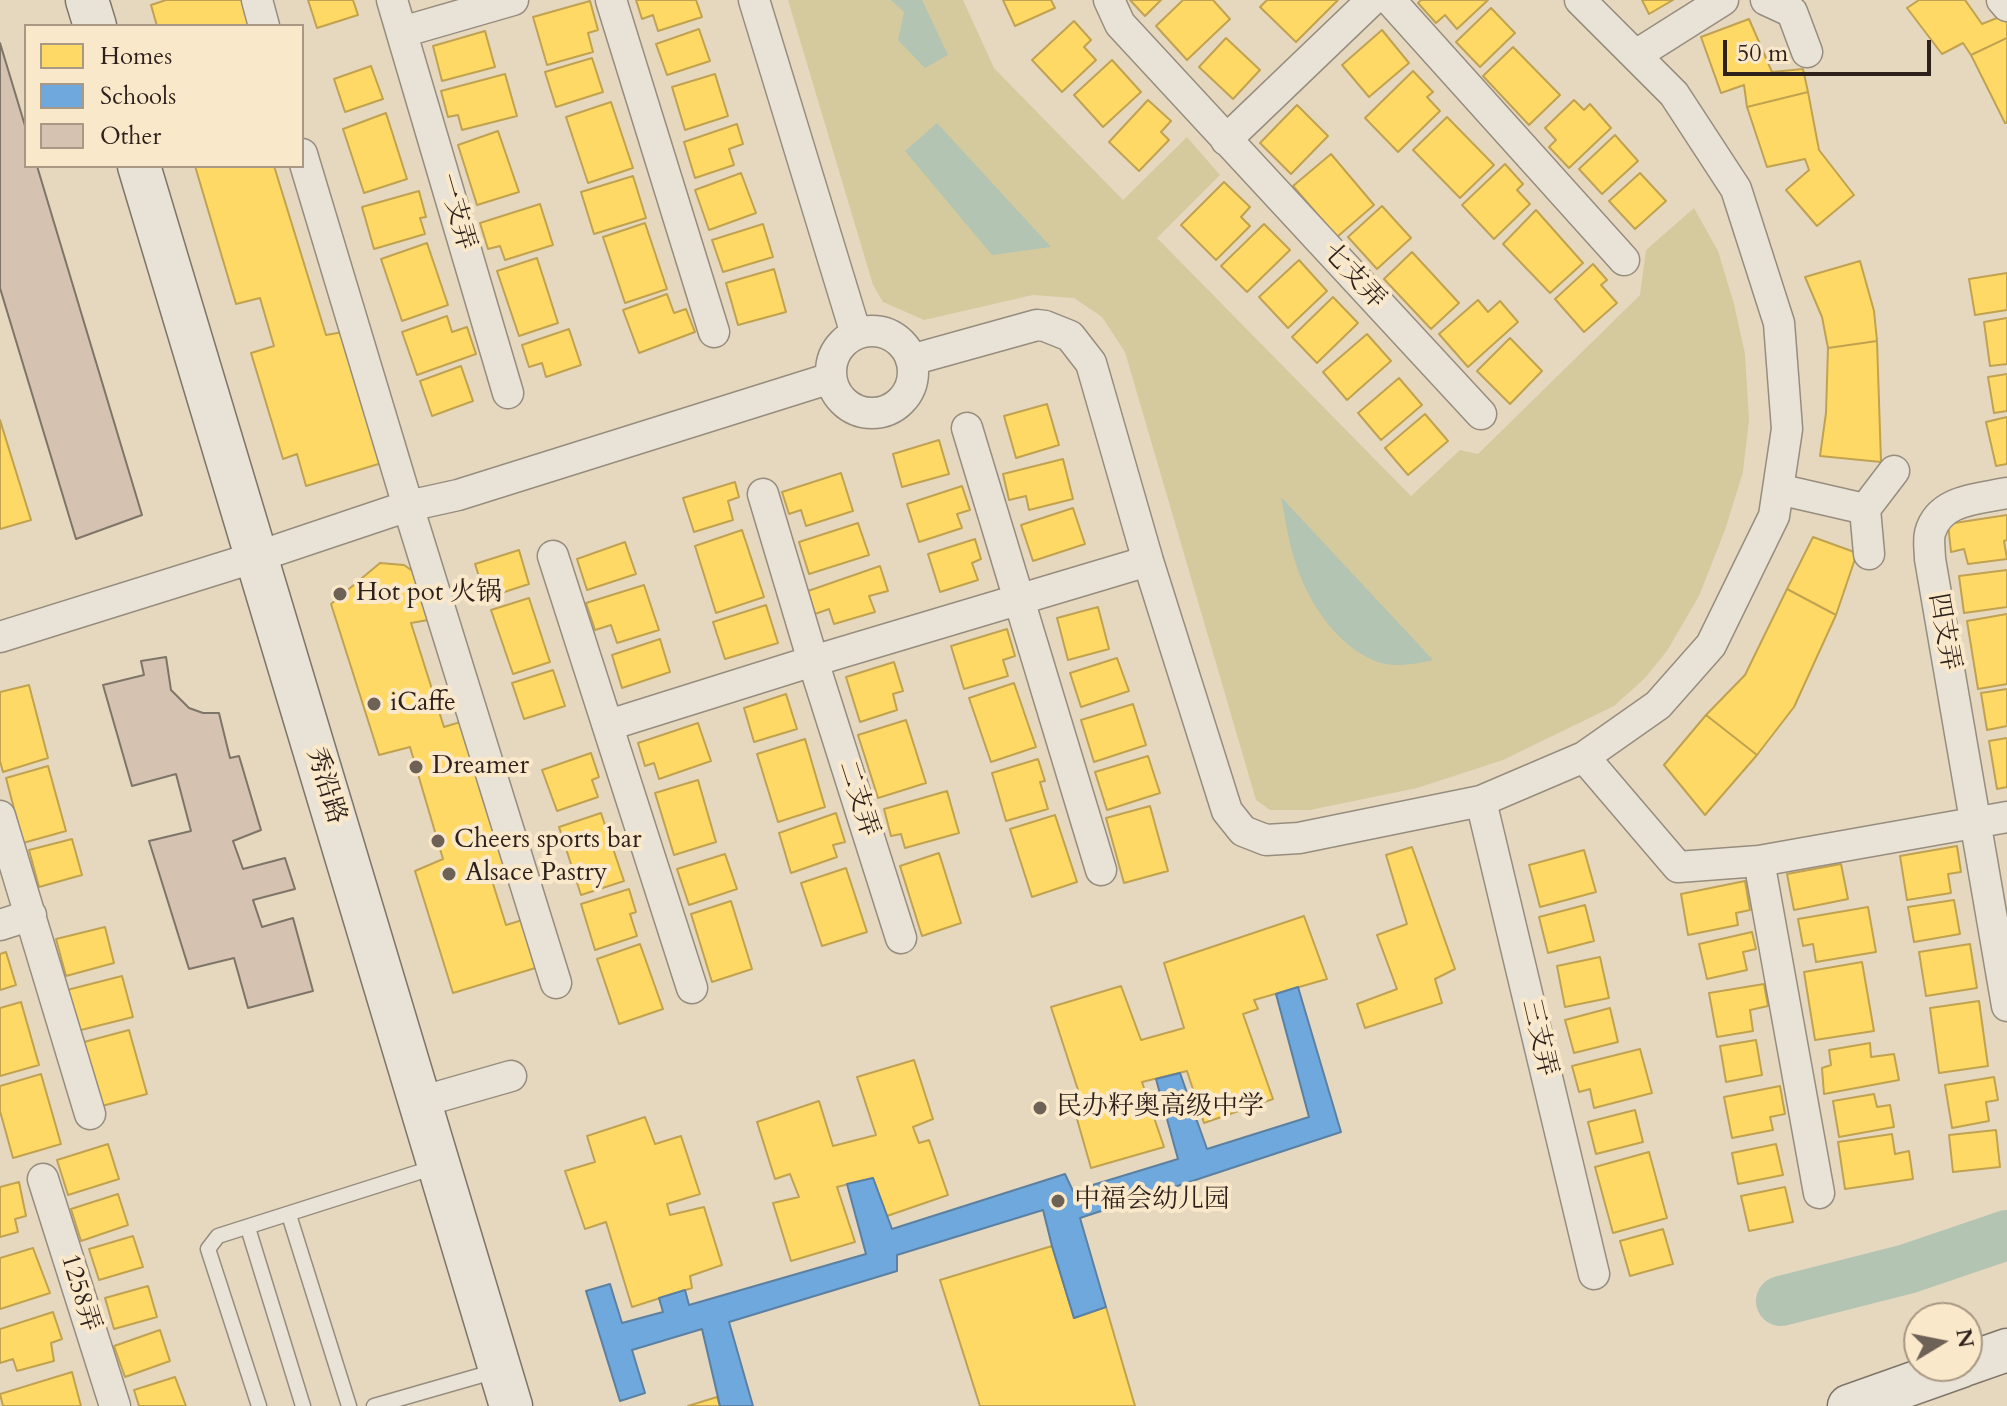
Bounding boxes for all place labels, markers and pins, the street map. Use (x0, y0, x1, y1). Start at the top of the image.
place label: Hot pot 火锅 (356, 578, 502, 610)
marker: Hot pot 火锅 (331, 585, 349, 603)
place label: iCaffe (390, 688, 456, 720)
marker: iCaffe (365, 695, 383, 713)
place label: Dreamer (432, 751, 529, 783)
marker: Dreamer (407, 758, 425, 776)
place label: Cheers sports bar (454, 825, 642, 857)
marker: Cheers sports bar (429, 832, 447, 850)
place label: Alsace Pastry (465, 858, 607, 890)
marker: Alsace Pastry (440, 865, 458, 883)
place label: 民办籽奥高级中学 (1056, 1092, 1264, 1124)
marker: 民办籽奥高级中学 (1031, 1099, 1049, 1117)
place label: 中福会幼儿园 (1074, 1185, 1230, 1217)
marker: 中福会幼儿园 (1049, 1192, 1067, 1210)

